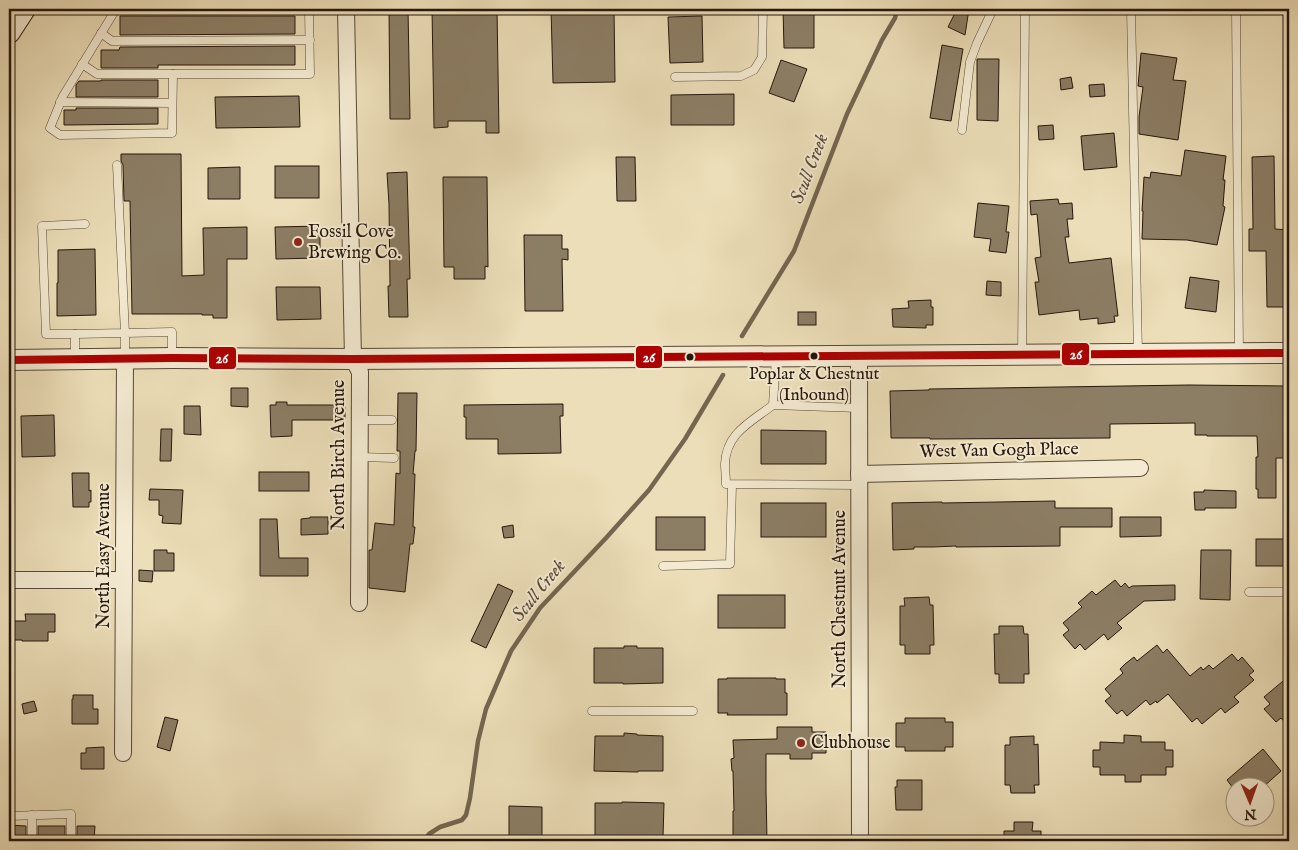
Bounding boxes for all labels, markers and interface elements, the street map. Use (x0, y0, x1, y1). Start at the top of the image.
water label: Scull Creek (786, 130, 834, 207)
place label: Fossil Cove Brewing Co. (308, 221, 401, 265)
marker: Fossil Cove Brewing Co. (292, 236, 304, 248)
line badge: 26 (1061, 342, 1090, 366)
line badge: 26 (635, 345, 663, 369)
line badge: 26 (208, 346, 237, 370)
text: 26 (1070, 346, 1083, 364)
text: 26 (643, 349, 656, 367)
text: 26 (216, 350, 229, 368)
marker: Poplar & Chestnut (Inbound) (809, 351, 819, 361)
unlabelled marker (685, 352, 695, 362)
place label: Poplar & Chestnut (Inbound) (749, 364, 879, 406)
street label: North Birch Avenue (328, 380, 351, 530)
street label: West Van Gogh Place (919, 438, 1079, 464)
street label: North Easy Avenue (93, 483, 116, 629)
street label: North Chestnut Avenue (829, 510, 852, 688)
water label: Scull Creek (507, 555, 572, 627)
place label: Clubhouse (811, 732, 891, 755)
marker: Clubhouse (795, 737, 807, 749)
north arrow (1226, 778, 1276, 828)
text: N (1244, 805, 1258, 823)

